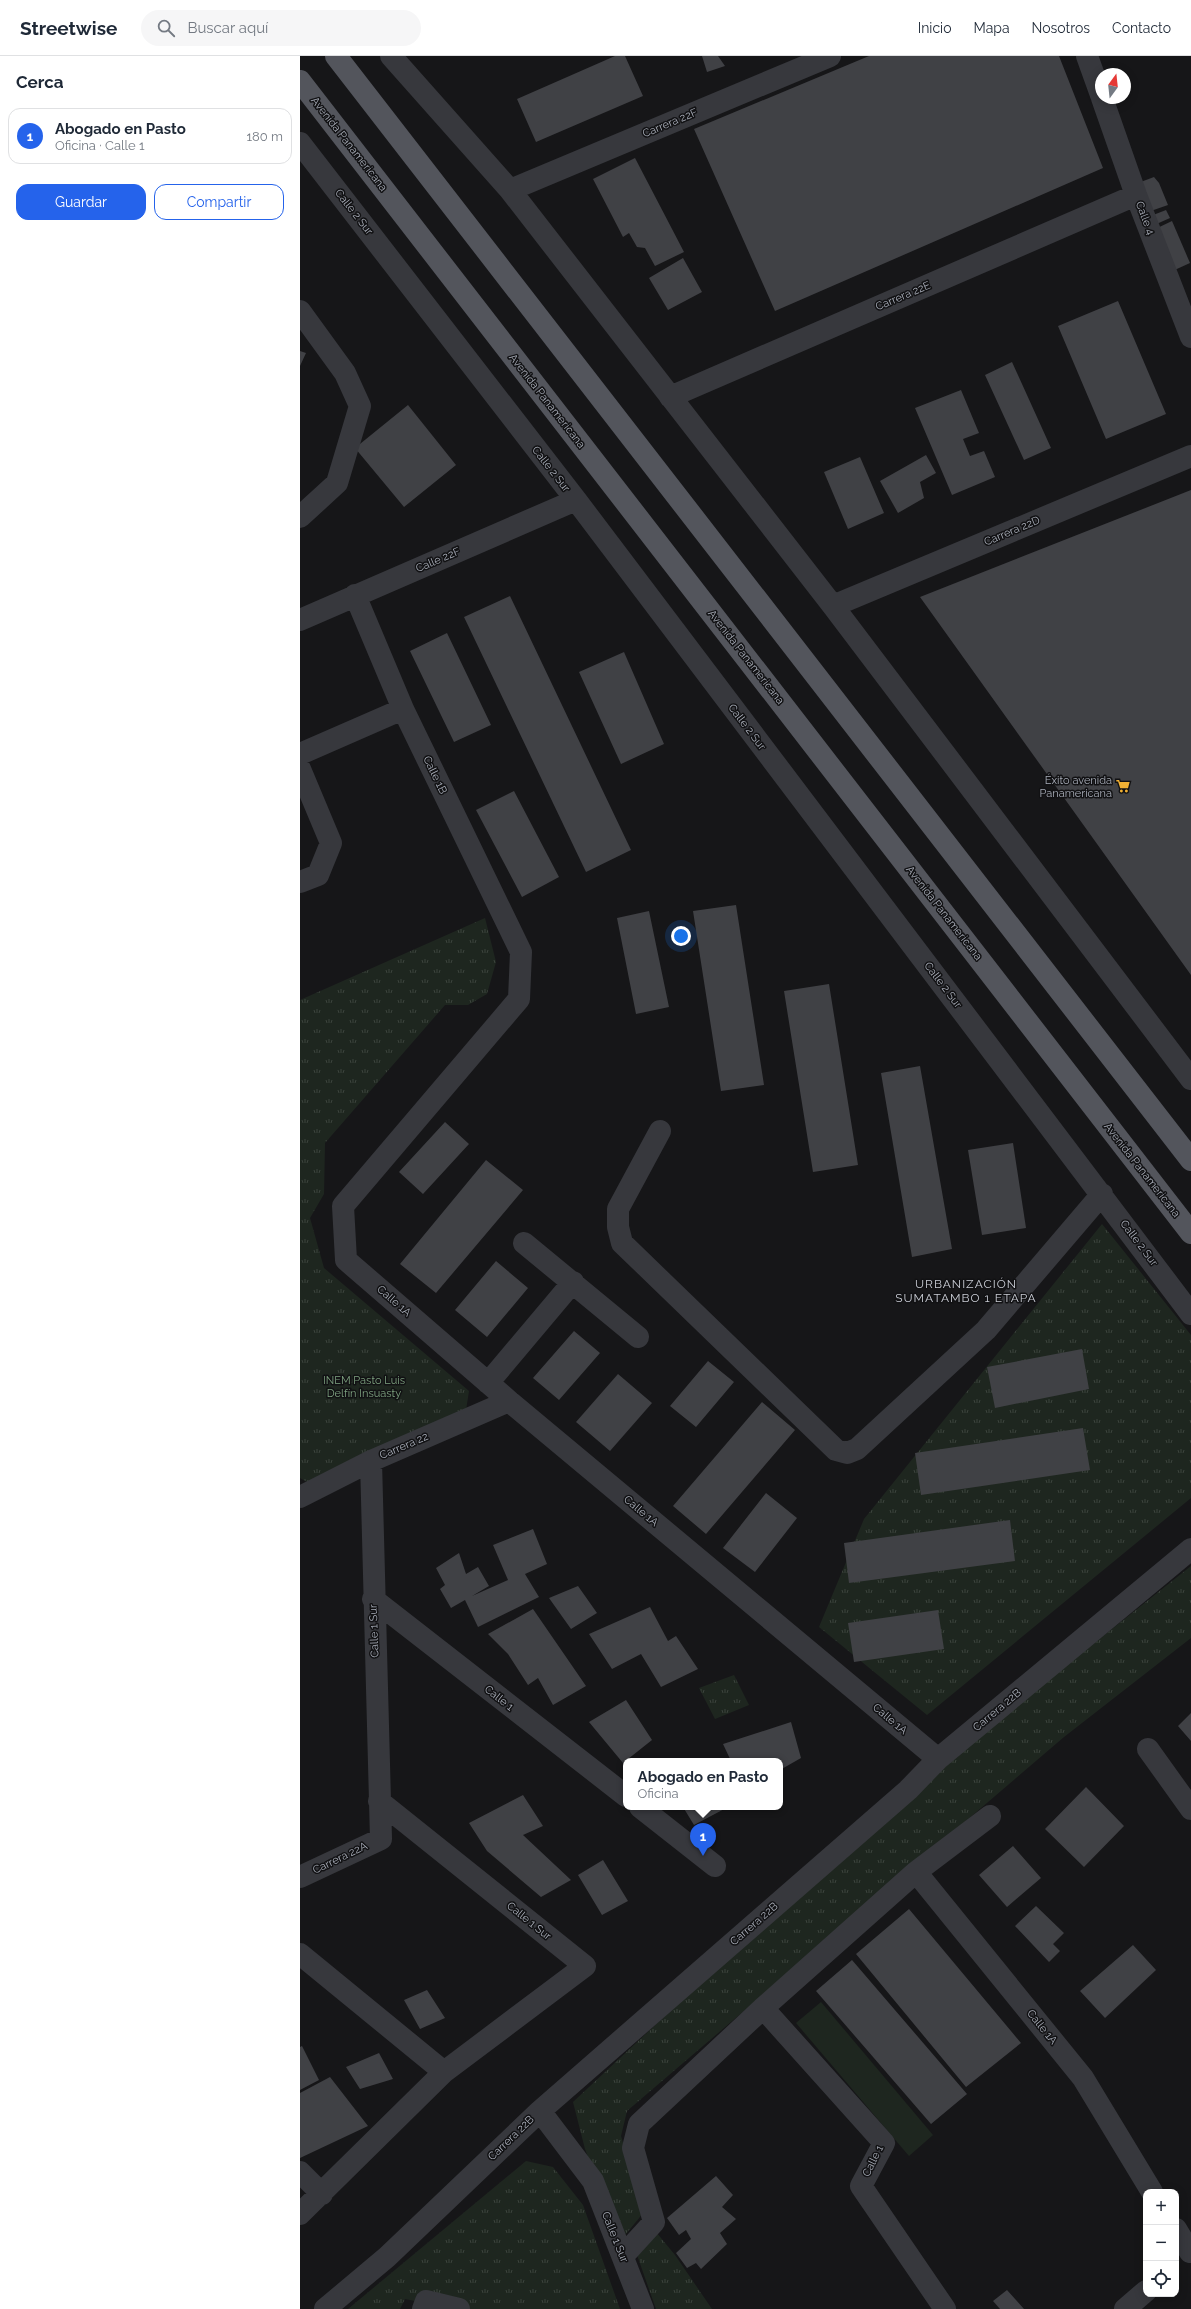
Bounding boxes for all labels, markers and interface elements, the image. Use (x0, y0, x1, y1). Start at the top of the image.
search box (141, 10, 421, 46)
text: Streetwise (20, 17, 117, 39)
icon: search (155, 17, 177, 39)
text: Buscar aquí (187, 19, 268, 37)
text: Inicio (918, 20, 951, 36)
text: Mapa (973, 20, 1010, 36)
text: Nosotros (1032, 20, 1090, 36)
text: Contacto (1112, 20, 1171, 36)
north arrow (1095, 68, 1131, 104)
text: Cerca (16, 72, 64, 92)
street label: Avenida Panamericana (308, 94, 390, 194)
street label: Carrera 22F (641, 105, 700, 140)
text: Abogado en Pasto (55, 120, 186, 138)
text: 1 (27, 129, 33, 144)
text: 180 m (247, 129, 283, 144)
text: Oficina · Calle 1 (55, 138, 145, 153)
button: Guardar (16, 184, 146, 220)
button: Compartir (154, 184, 284, 220)
street label: Calle 2 Sur (332, 187, 376, 238)
street label: Calle 4 (1133, 199, 1157, 237)
street label: Carrera 22E (874, 279, 933, 313)
street label: Avenida Panamericana (506, 351, 588, 451)
street label: Calle 2 Sur (529, 444, 573, 495)
street label: Carrera 22D (982, 513, 1042, 549)
street label: Calle 22F (414, 545, 463, 575)
street label: Avenida Panamericana (705, 607, 787, 707)
street label: Calle 2 Sur (725, 701, 769, 753)
street label: Calle 1B (420, 754, 450, 796)
place label: Éxito avenida Panamericana (1040, 773, 1112, 800)
supermarket icon: Éxito avenida Panamericana (1115, 778, 1131, 794)
street label: Avenida Panamericana (903, 863, 985, 963)
your location (671, 926, 691, 946)
street label: Calle 2 Sur (921, 959, 965, 1011)
street label: Avenida Panamericana (1101, 1120, 1183, 1220)
street label: Calle 2 Sur (1117, 1217, 1161, 1269)
district label: URBANIZACIÓN SUMATAMBO 1 ETAPA (895, 1277, 1037, 1305)
street label: Calle 1A (374, 1283, 414, 1320)
park label: INEM Pasto Luis Delfín Insuasty (323, 1374, 405, 1400)
street label: Carrera 22 (378, 1430, 431, 1462)
street label: Calle 1A (621, 1493, 661, 1529)
street label: Calle 1 Sur (367, 1604, 381, 1658)
street label: Calle 1 (482, 1683, 516, 1714)
street label: Carrera 22B (970, 1686, 1024, 1734)
street label: Calle 1A (870, 1701, 910, 1737)
popup (623, 1758, 783, 1810)
text: Abogado en Pasto (638, 1768, 768, 1786)
text: Oficina (638, 1786, 679, 1801)
pin: 1 (690, 1823, 716, 1856)
street label: Carrera 22A (311, 1839, 370, 1877)
street label: Calle 1 Sur (504, 1899, 554, 1943)
street label: Carrera 22B (727, 1900, 781, 1948)
street label: Calle 1A (1024, 2007, 1060, 2047)
street label: Carrera 22B (485, 2113, 537, 2163)
street label: Calle 1 (860, 2143, 886, 2179)
map controls (1143, 2189, 1179, 2297)
button: + (1143, 2189, 1179, 2225)
street label: Calle 1 Sur (599, 2210, 631, 2264)
button: − (1143, 2225, 1179, 2261)
button: locate (1143, 2261, 1179, 2297)

